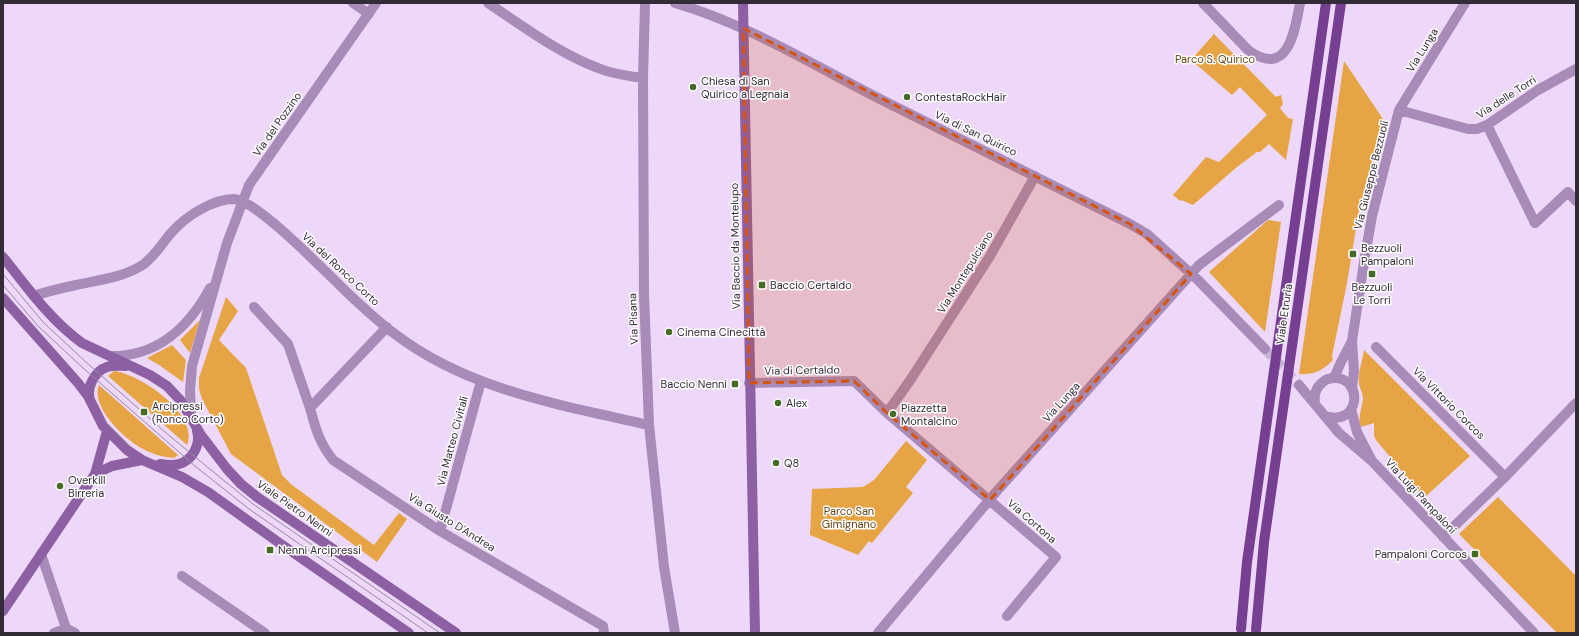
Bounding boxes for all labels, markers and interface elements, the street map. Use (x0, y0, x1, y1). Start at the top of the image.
street label: Via Lunga (1403, 25, 1441, 75)
park label: Parco S. Quirico (1175, 52, 1255, 66)
street label: Via delle Torri (1473, 72, 1539, 122)
place label: Chiesa di San Quirico a Legnaia (701, 74, 789, 101)
marker: Chiesa di San Quirico a Legnaia (688, 82, 698, 92)
street label: Via del Pozzino (250, 89, 304, 159)
place label: ContestaRockHair (915, 90, 1006, 104)
marker: ContestaRockHair (902, 92, 912, 102)
street label: Via di San Quirico (932, 107, 1020, 159)
street label: Via Giuseppe Bezzuoli (1351, 119, 1391, 231)
street label: Via Baccio da Montelupo (727, 183, 743, 309)
street label: Via Montepulciano (934, 228, 996, 316)
street label: Via del Ronco Corto (299, 229, 383, 309)
place label: Bezzuoli Pampaloni (1361, 241, 1414, 268)
marker: Bezzuoli Pampaloni (1348, 249, 1358, 259)
marker: Bezzuoli Le Torri (1367, 269, 1377, 279)
place label: Baccio Certaldo (770, 278, 852, 292)
marker: Baccio Certaldo (757, 280, 767, 290)
place label: Bezzuoli Le Torri (1352, 280, 1392, 307)
street label: Viale Etruria (1273, 283, 1295, 345)
street label: Via Pisana (625, 293, 641, 345)
place label: Cinema Cinecittà (677, 325, 765, 339)
marker: Cinema Cinecittà (664, 327, 674, 337)
street label: Via di Certaldo (764, 362, 840, 378)
street label: Via Vittorio Corcos (1410, 364, 1488, 442)
place label: Baccio Nenni (661, 377, 727, 391)
marker: Baccio Nenni (730, 379, 740, 389)
street label: Via Lunga (1039, 379, 1083, 425)
street label: Via Matteo Civitali (433, 395, 471, 487)
place label: Alex (786, 396, 808, 410)
marker: Alex (773, 398, 783, 408)
place label: Arcipressi (Ronco Corto) (152, 399, 224, 426)
place label: Piazzetta Montalcino (901, 401, 958, 428)
marker: Arcipressi (Ronco Corto) (139, 407, 149, 417)
marker: Piazzetta Montalcino (888, 409, 898, 419)
street label: Via Luigi Pampaloni (1382, 455, 1460, 537)
place label: Q8 (784, 456, 799, 470)
marker: Q8 (771, 458, 781, 468)
place label: Overkill Birreria (68, 473, 105, 500)
street label: Viale Pietro Nenni (254, 477, 336, 539)
marker: Overkill Birreria (55, 481, 65, 491)
street label: Via Giusto D'Andrea (406, 489, 498, 555)
street label: Via Cortona (1005, 496, 1059, 546)
park label: Parco San Gimignano (822, 504, 876, 531)
place label: Nenni Arcipressi (278, 543, 361, 557)
marker: Nenni Arcipressi (265, 545, 275, 555)
place label: Pampaloni Corcos (1375, 547, 1467, 561)
marker: Pampaloni Corcos (1470, 549, 1480, 559)

